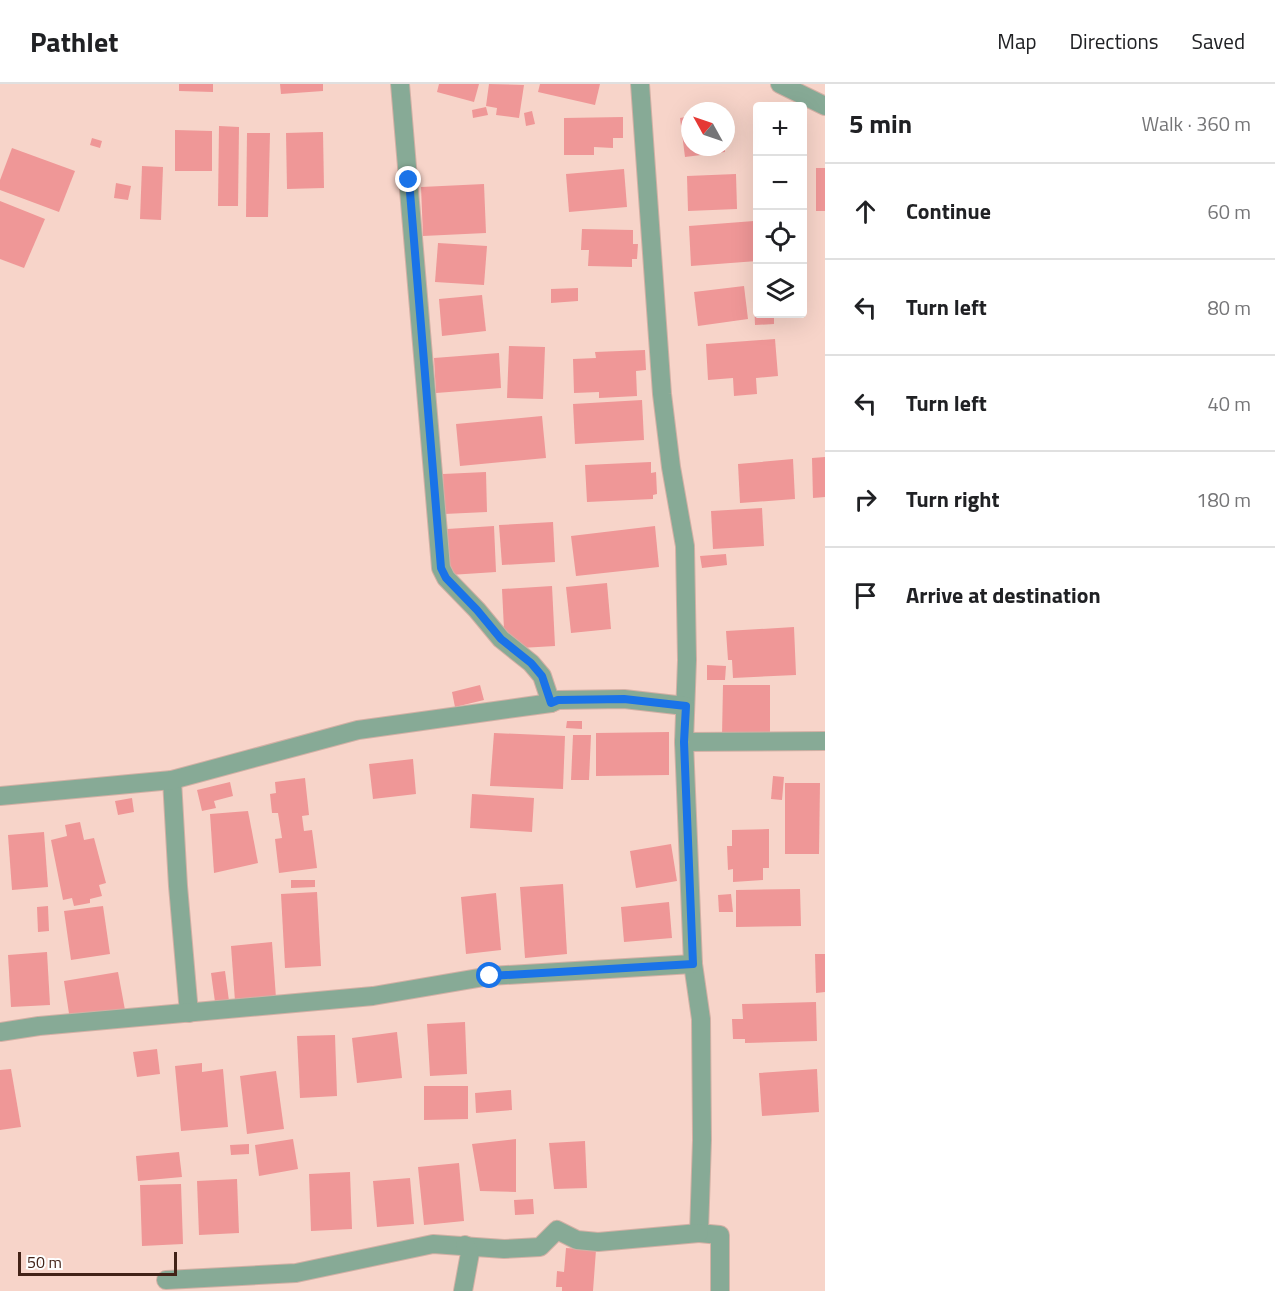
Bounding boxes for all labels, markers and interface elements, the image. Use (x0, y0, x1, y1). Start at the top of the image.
text: Pathlet (30, 20, 118, 63)
text: Map (997, 25, 1037, 57)
text: Directions (1070, 25, 1159, 57)
text: Saved (1192, 25, 1245, 57)
north arrow (681, 102, 735, 156)
map controls (753, 102, 807, 318)
button: + (753, 102, 807, 156)
text: 5 min (849, 104, 912, 143)
text: Walk · 360 m (1142, 108, 1251, 139)
button: − (753, 156, 807, 210)
route end (395, 166, 421, 192)
text: Continue (906, 194, 991, 228)
icon: ahead (849, 195, 882, 228)
text: 60 m (1207, 196, 1251, 227)
button: locate (753, 210, 807, 264)
button: layers (753, 264, 807, 318)
text: Turn left (906, 290, 987, 324)
icon: left (849, 291, 882, 324)
text: 80 m (1207, 292, 1251, 323)
text: Turn left (906, 386, 987, 420)
icon: left (849, 387, 882, 420)
text: 40 m (1207, 388, 1251, 419)
text: Turn right (906, 482, 1000, 516)
icon: right (849, 483, 882, 516)
text: 180 m (1196, 484, 1251, 515)
text: Arrive at destination (906, 578, 1101, 612)
icon: arrive (849, 579, 882, 612)
route start (476, 962, 502, 988)
scale bar (18, 1249, 177, 1276)
text: 50 m (27, 1250, 62, 1274)

